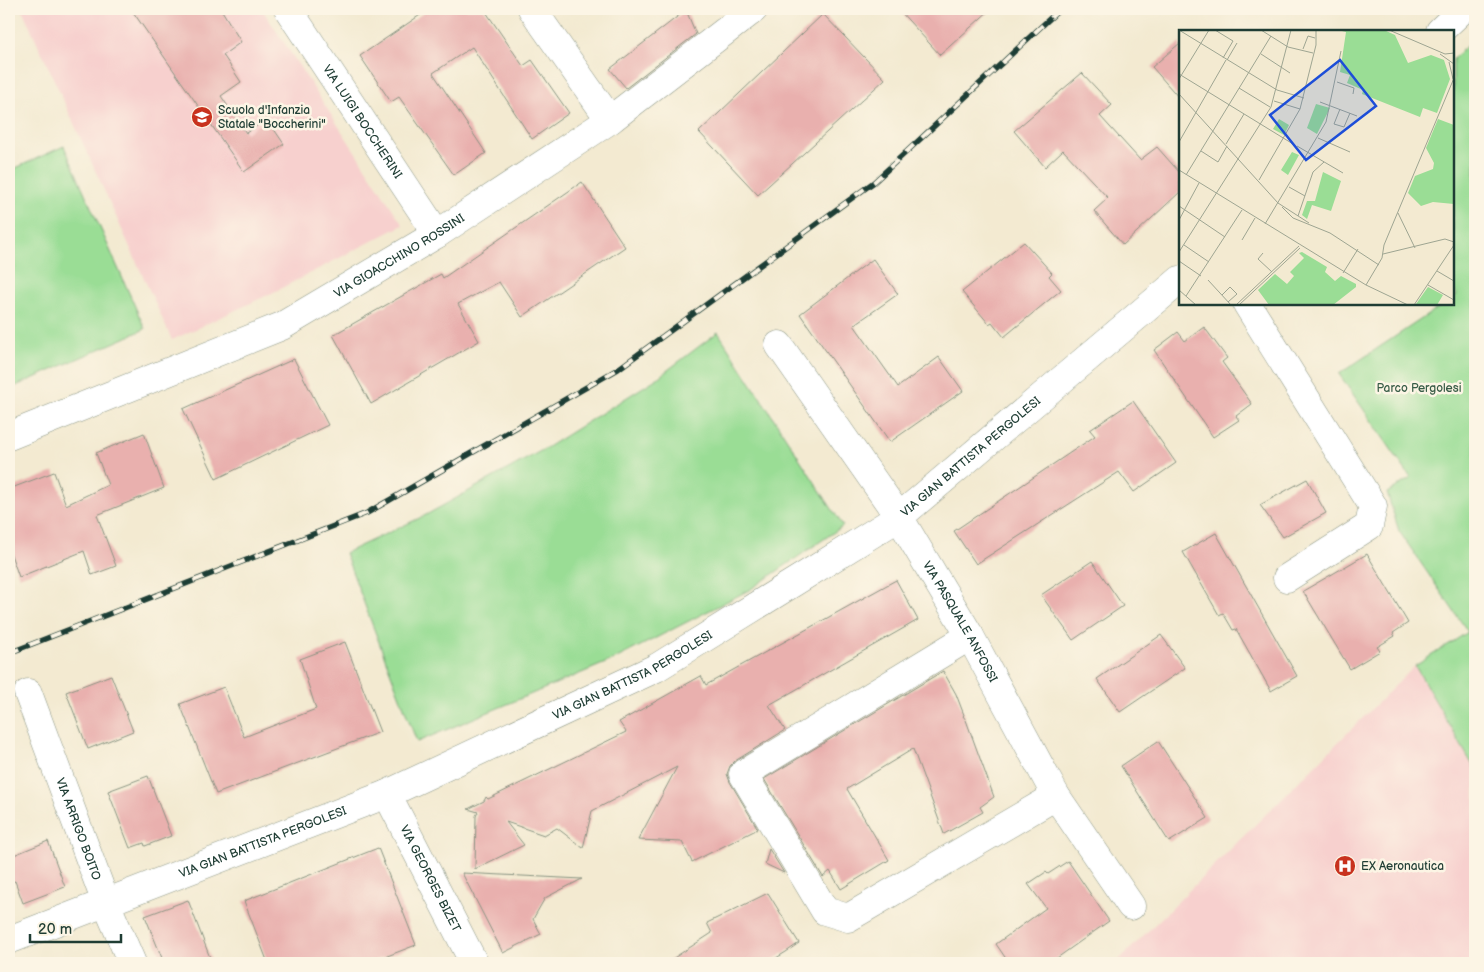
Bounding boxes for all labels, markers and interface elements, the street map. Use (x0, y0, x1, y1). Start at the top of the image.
inset map (1179, 30, 1454, 305)
street label: VIA LUIGI BOCCHERINI (319, 62, 405, 182)
place label: Scuola d'Infanzia Statale "Boccherini" (218, 103, 326, 132)
school or university icon: Scuola d'Infanzia Statale "Boccherini" (190, 105, 214, 129)
street label: VIA GIOACCHINO ROSSINI (331, 211, 468, 301)
park label: Parco Pergolesi (1377, 381, 1462, 396)
street label: VIA GIAN BATTISTA PERGOLESI (898, 394, 1044, 520)
street label: VIA PASQUALE ANFOSSI (919, 559, 1001, 685)
street label: VIA GIAN BATTISTA PERGOLESI (550, 628, 716, 723)
street label: VIA ARRIGO BOITO (52, 776, 104, 882)
street label: VIA GIAN BATTISTA PERGOLESI (177, 803, 349, 882)
street label: VIA GEORGES BIZET (396, 823, 464, 935)
hospital icon: EX Aeronautica (1333, 854, 1357, 878)
place label: EX Aeronautica (1361, 859, 1444, 874)
scale bar (30, 912, 121, 944)
text: 20 m (38, 920, 72, 939)

